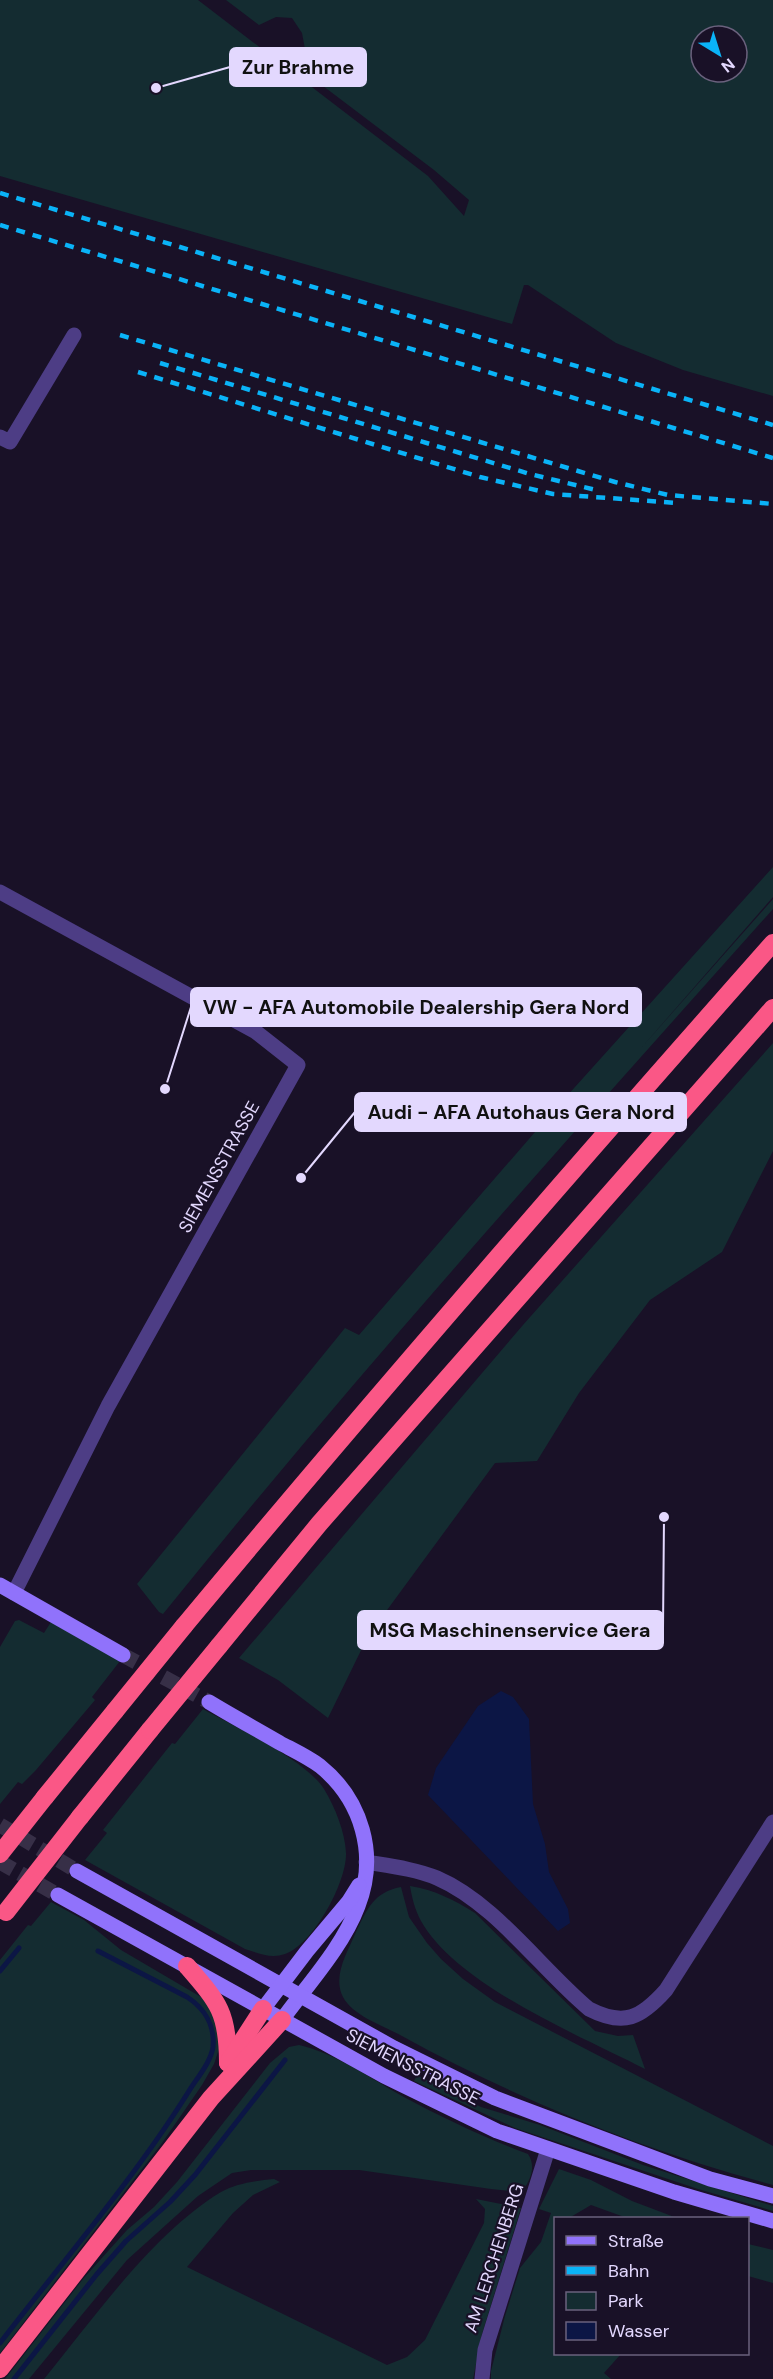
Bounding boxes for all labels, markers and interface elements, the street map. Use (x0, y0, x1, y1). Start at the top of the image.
north arrow (689, 24, 749, 84)
callout: Zur Brahme (230, 48, 366, 86)
text: Zur Brahme (242, 54, 354, 80)
text: N (717, 54, 739, 77)
callout: VW - AFA Automobile Dealership Gera Nord (191, 988, 641, 1026)
text: VW - AFA Automobile Dealership Gera Nord (203, 994, 629, 1020)
callout: Audi - AFA Autohaus Gera Nord (355, 1093, 686, 1131)
street label: SIEMENSSTRASSE (173, 1097, 265, 1237)
text: Audi - AFA Autohaus Gera Nord (367, 1099, 675, 1125)
callout: MSG Maschinenservice Gera (358, 1611, 663, 1649)
text: MSG Maschinenservice Gera (370, 1617, 650, 1643)
street label: SIEMENSSTRASSE (342, 2023, 484, 2111)
street label: AM LERCHENBERG (459, 2180, 529, 2336)
legend (554, 2217, 749, 2355)
text: Straße (608, 2229, 664, 2253)
text: Bahn (608, 2259, 649, 2283)
text: Park (608, 2289, 644, 2313)
text: Wasser (608, 2319, 670, 2343)

